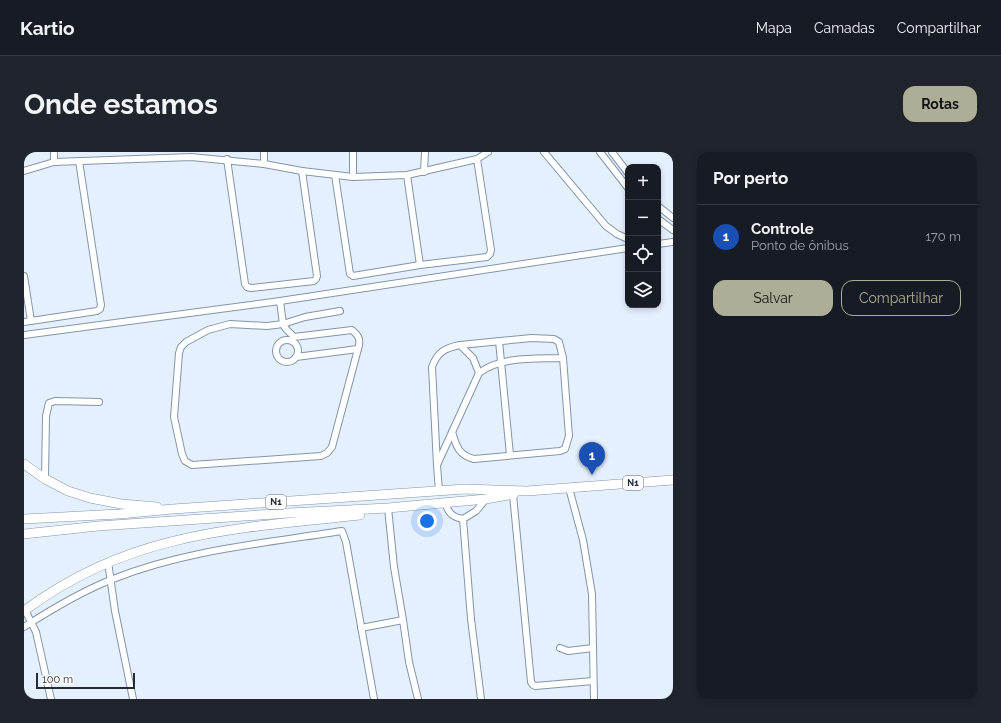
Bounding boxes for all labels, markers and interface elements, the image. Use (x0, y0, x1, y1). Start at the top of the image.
text: Kartio (20, 17, 75, 39)
text: Mapa (756, 20, 792, 36)
text: Camadas (814, 20, 875, 36)
text: Compartilhar (897, 20, 981, 36)
button: Rotas (903, 86, 977, 122)
text: Onde estamos (24, 88, 218, 121)
map controls (625, 164, 661, 308)
button: + (625, 164, 661, 200)
text: Por perto (713, 168, 788, 188)
button: − (625, 200, 661, 236)
text: Controle (751, 220, 814, 238)
text: 1 (723, 229, 729, 244)
text: 170 m (925, 229, 961, 244)
button: locate (625, 236, 661, 272)
text: Ponto de ônibus (751, 238, 849, 253)
button: layers (625, 272, 661, 308)
button: Salvar (713, 280, 833, 316)
button: Compartilhar (841, 280, 961, 316)
pin: 1 (579, 442, 605, 475)
road number: N1 (623, 476, 643, 490)
road number: N1 (266, 495, 286, 509)
your location (417, 511, 437, 531)
scale bar (36, 671, 135, 690)
text: 100 m (42, 673, 73, 686)

